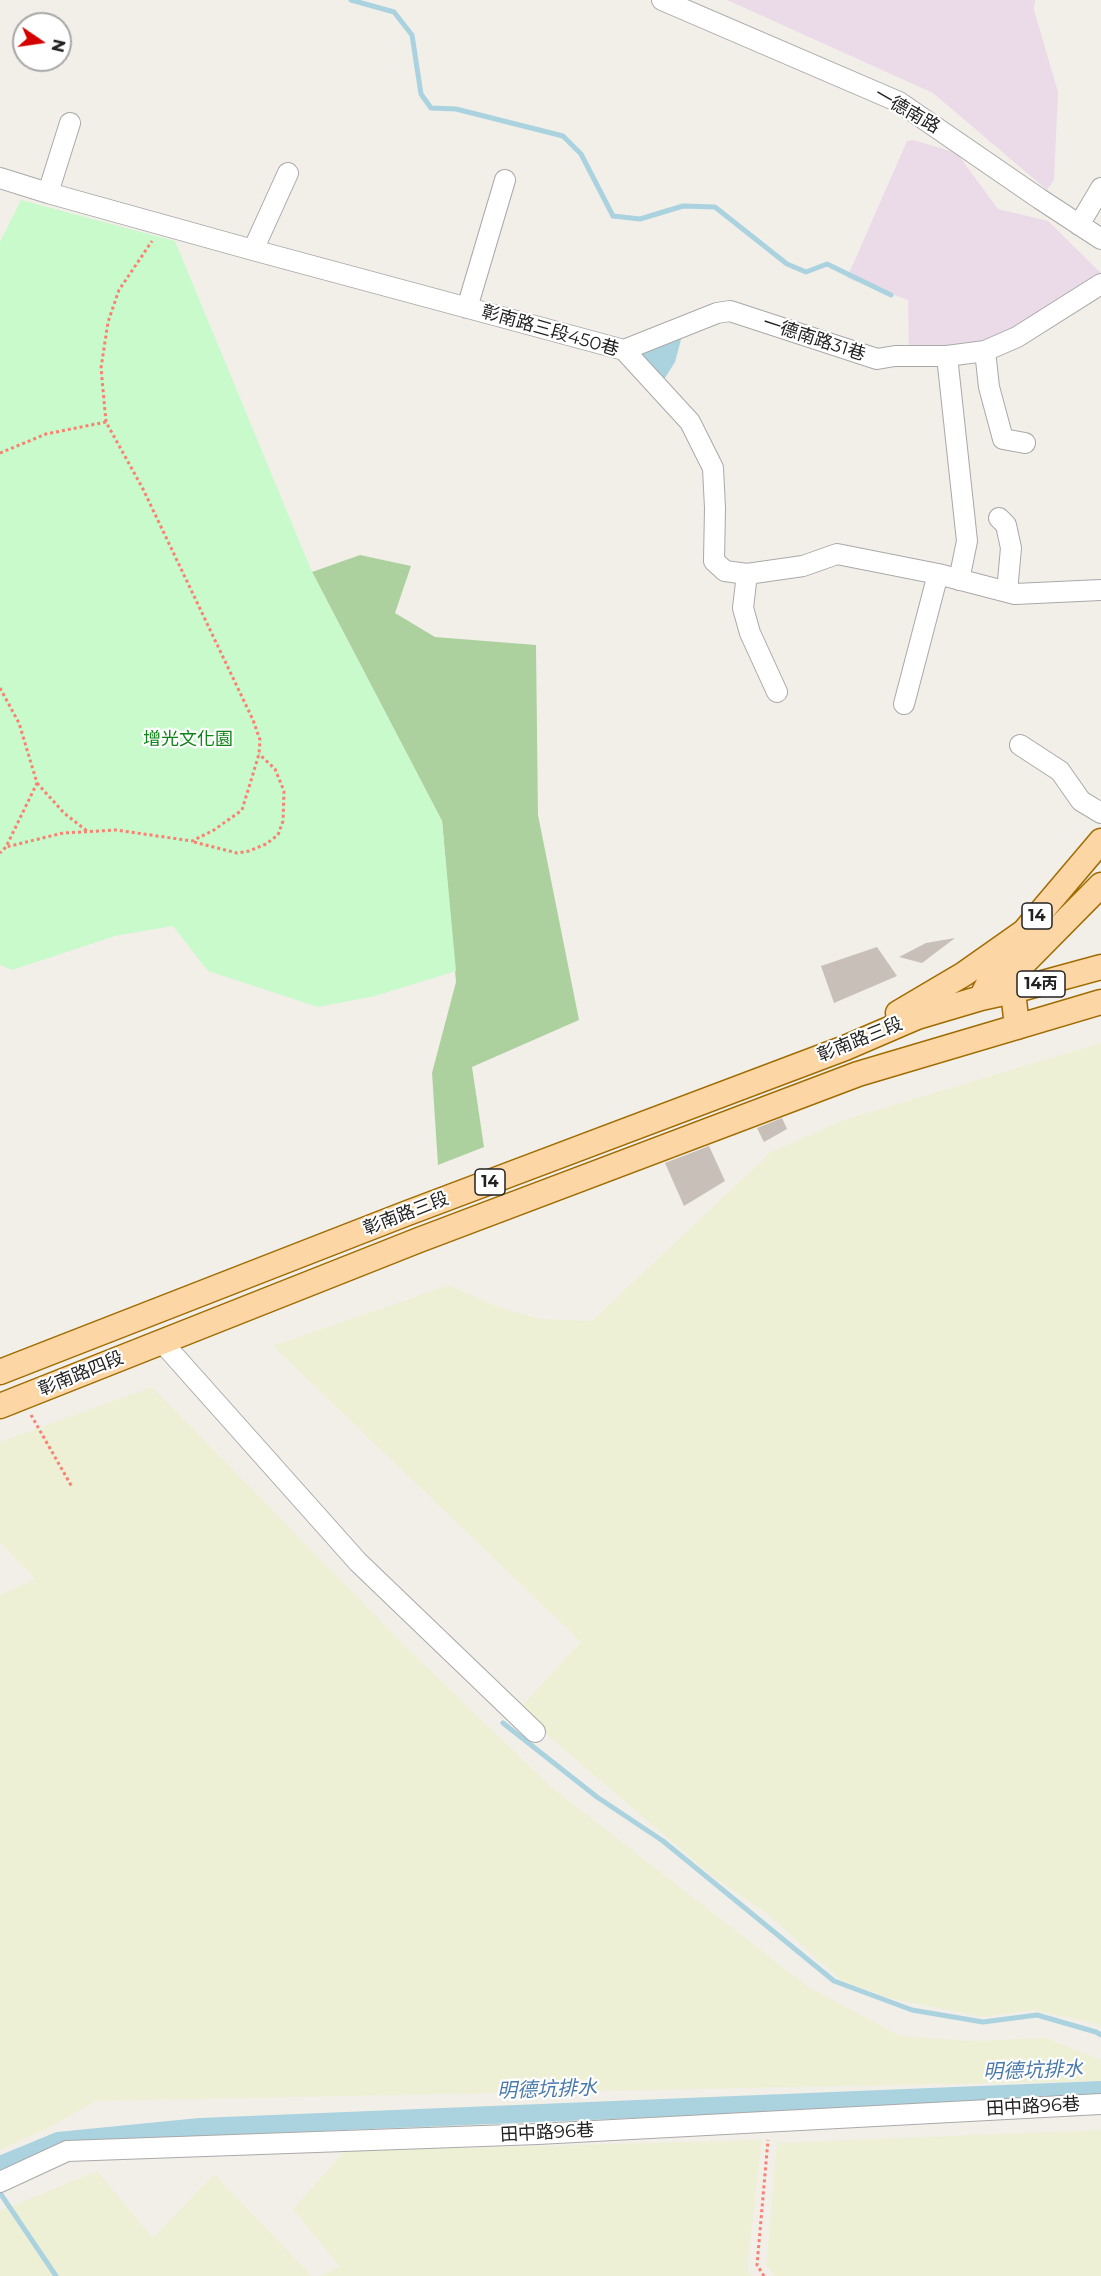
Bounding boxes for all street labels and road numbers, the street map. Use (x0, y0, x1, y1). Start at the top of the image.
street label: 一德南路 (870, 84, 944, 138)
street label: 彰南路三段450巷 (479, 301, 621, 361)
street label: 一德南路31巷 (760, 312, 868, 366)
road number: 14 (1022, 903, 1052, 929)
road number: 14丙 (1017, 971, 1065, 997)
street label: 彰南路三段 (814, 1013, 906, 1067)
road number: 14 (475, 1169, 505, 1195)
street label: 彰南路三段 (360, 1188, 452, 1240)
street label: 彰南路四段 (35, 1347, 127, 1401)
street label: 田中路96巷 (986, 2094, 1080, 2120)
street label: 田中路96巷 (500, 2120, 594, 2146)

